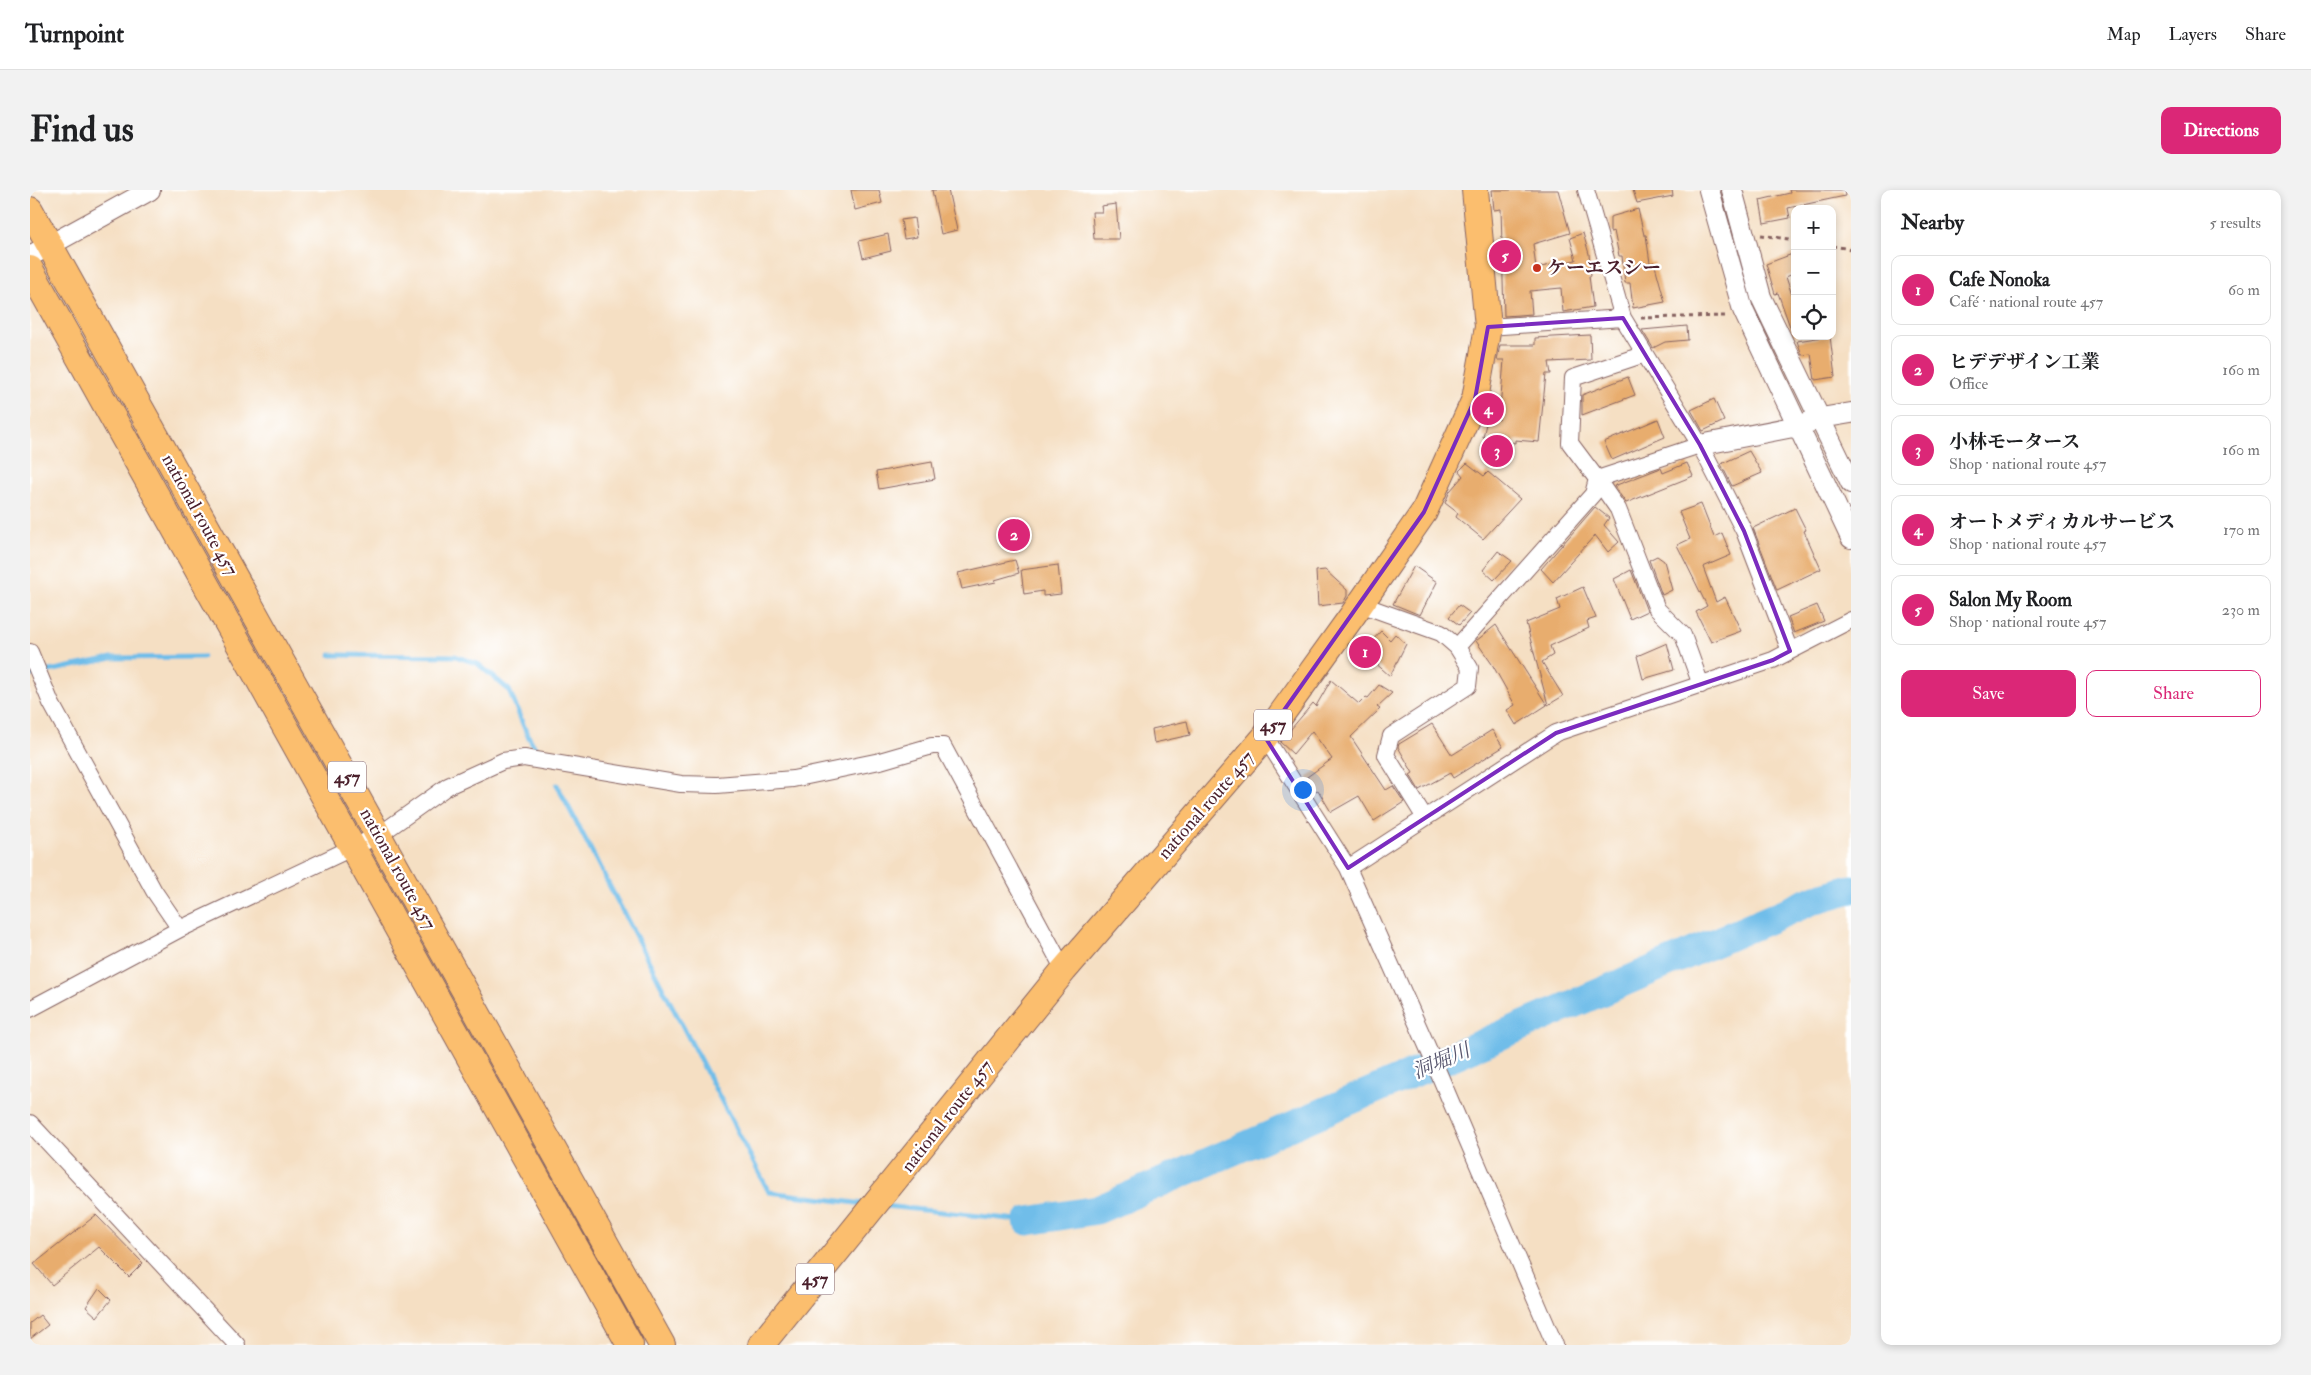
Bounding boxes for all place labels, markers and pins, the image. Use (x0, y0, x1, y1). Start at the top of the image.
pin: 5 (1489, 237, 1521, 275)
place label: ケーエスシー (1547, 256, 1661, 280)
marker: ケーエスシー (1531, 262, 1543, 274)
pin: 4 (1472, 390, 1504, 428)
pin: 3 (1481, 432, 1513, 470)
pin: 2 (998, 516, 1030, 554)
pin: 1 (1349, 633, 1381, 671)

